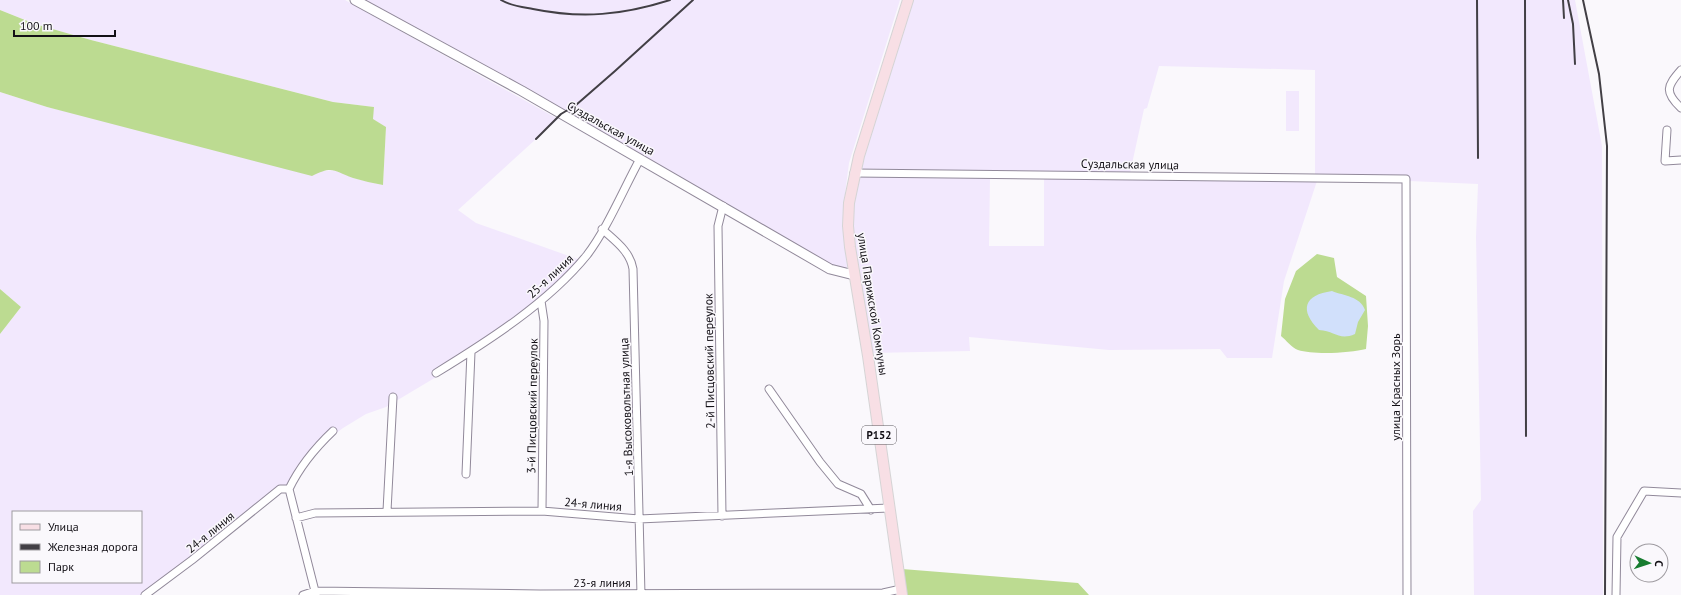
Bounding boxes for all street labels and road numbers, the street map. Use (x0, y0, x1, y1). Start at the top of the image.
street label: Суздальская улица (564, 98, 658, 158)
street label: Суздальская улица (1081, 156, 1179, 172)
street label: улица Парижской Коммуны (854, 232, 892, 376)
street label: 25-я линия (524, 251, 576, 301)
street label: 2-й Писцовский переулок (700, 293, 718, 429)
street label: улица Красных Зорь (1388, 333, 1403, 441)
street label: 3-й Писцовский переулок (523, 338, 541, 474)
street label: 1-я Высоковольтная улица (616, 338, 636, 476)
road number: Р152 (862, 426, 896, 444)
street label: 24-я линия (564, 494, 622, 514)
street label: 24-я линия (183, 508, 237, 556)
street label: 23-я линия (573, 575, 631, 590)

